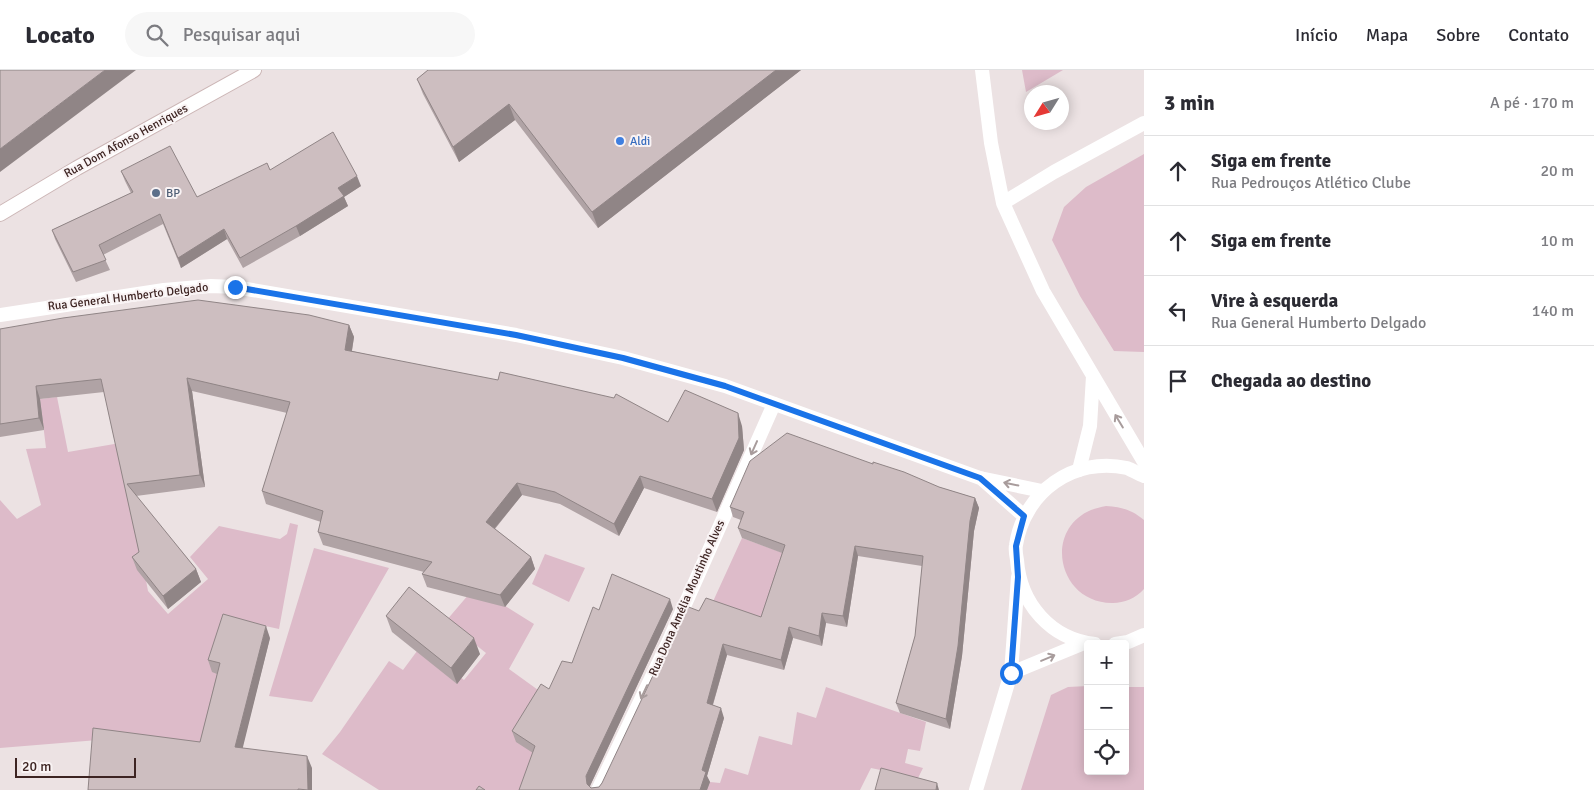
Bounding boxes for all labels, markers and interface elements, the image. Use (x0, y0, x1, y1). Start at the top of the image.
search box (125, 12, 475, 57)
text: Locato (25, 20, 95, 50)
icon: search (143, 21, 171, 49)
text: Pesquisar aqui (183, 23, 301, 47)
text: Início (1295, 24, 1338, 46)
text: Mapa (1366, 24, 1408, 46)
text: Sobre (1436, 24, 1480, 46)
text: Contato (1508, 24, 1569, 46)
north arrow (1024, 85, 1069, 130)
text: 3 min (1164, 90, 1215, 116)
text: A pé · 170 m (1490, 93, 1574, 113)
street label: Rua Dom Afonso Henriques (62, 101, 190, 181)
place label: Aldi (630, 134, 650, 149)
marker: Aldi (614, 135, 626, 147)
text: Siga em frente (1211, 149, 1331, 173)
icon: ahead (1164, 157, 1192, 185)
text: 20 m (1540, 161, 1574, 181)
text: Rua Pedrouços Atlético Clube (1211, 173, 1411, 193)
place label: BP (166, 186, 180, 201)
marker: BP (150, 187, 162, 199)
icon: ahead (1164, 227, 1192, 255)
text: Siga em frente (1211, 229, 1331, 253)
text: 10 m (1540, 231, 1574, 251)
route end (224, 276, 247, 299)
street label: Rua General Humberto Delgado (47, 280, 209, 314)
text: Vire à esquerda (1211, 289, 1338, 313)
icon: left (1164, 297, 1192, 325)
text: 140 m (1532, 301, 1574, 321)
text: Rua General Humberto Delgado (1211, 313, 1426, 333)
icon: arrive (1164, 367, 1192, 395)
text: Chegada ao destino (1211, 369, 1371, 393)
one-way arrow (1114, 414, 1124, 428)
one-way arrow (749, 440, 759, 455)
one-way arrow (1003, 479, 1019, 489)
street label: Rua Dona Amélia Moutinho Alves (646, 518, 728, 678)
map controls (1084, 640, 1129, 775)
button: + (1084, 640, 1129, 685)
one-way arrow (1039, 653, 1055, 662)
route start (1000, 662, 1023, 685)
one-way arrow (639, 684, 649, 699)
button: − (1084, 685, 1129, 730)
button: locate (1084, 730, 1129, 775)
scale bar (15, 755, 136, 778)
text: 20 m (22, 758, 51, 775)

